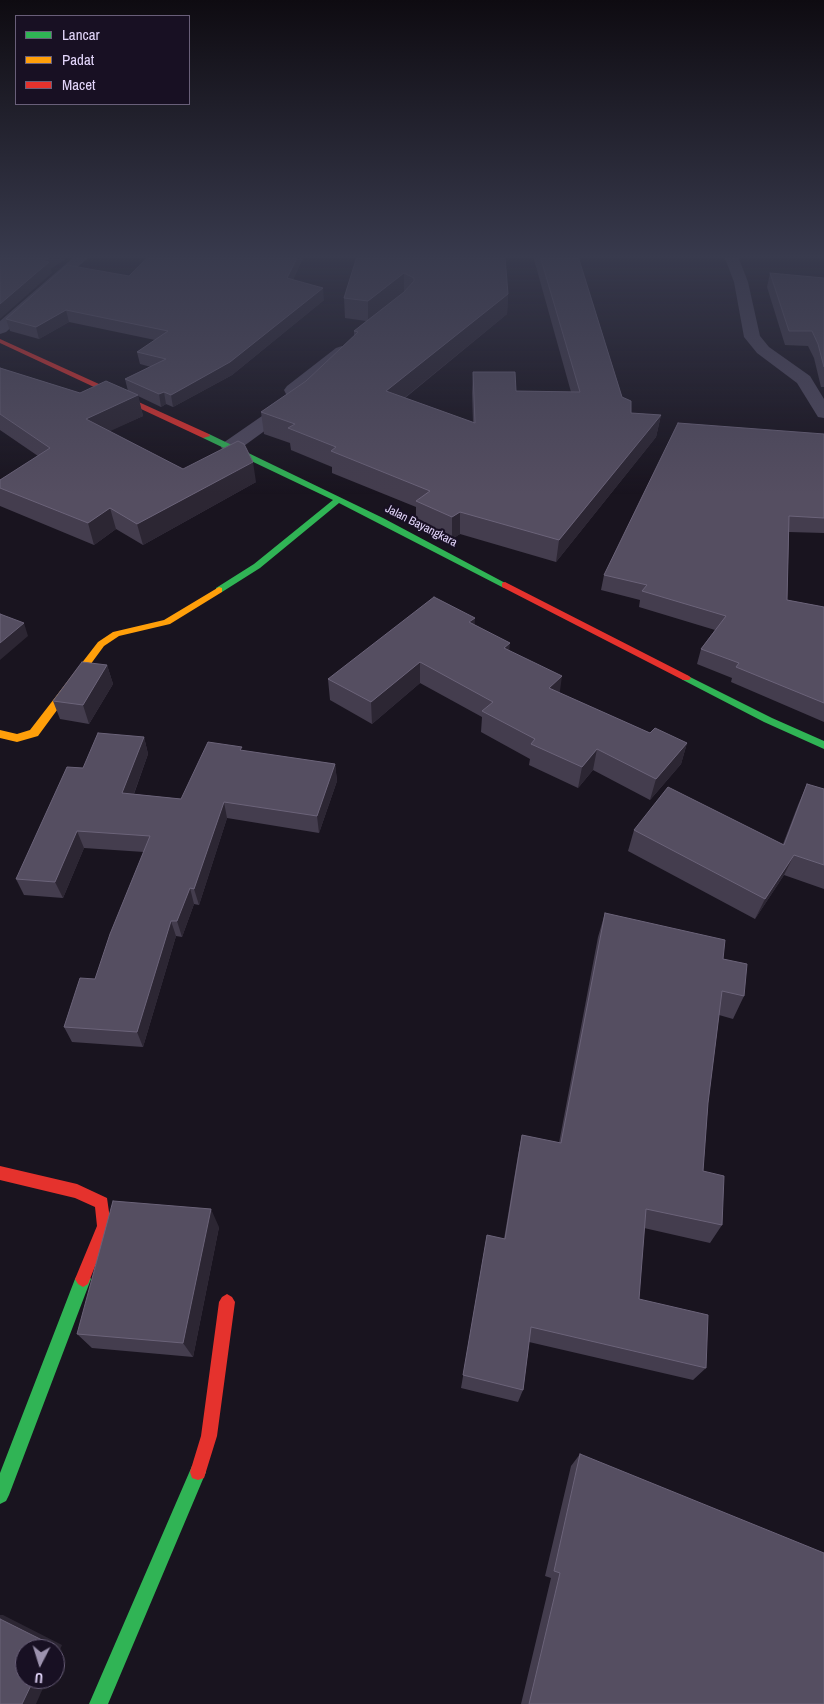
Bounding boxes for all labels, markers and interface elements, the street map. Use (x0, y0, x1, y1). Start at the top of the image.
legend (15, 15, 190, 105)
text: Lancar (62, 24, 100, 45)
text: Padat (62, 49, 94, 70)
text: Macet (62, 74, 96, 95)
street label: Jalan Bayangkara (383, 502, 459, 550)
north arrow (15, 1639, 65, 1689)
text: U (34, 1669, 44, 1687)

